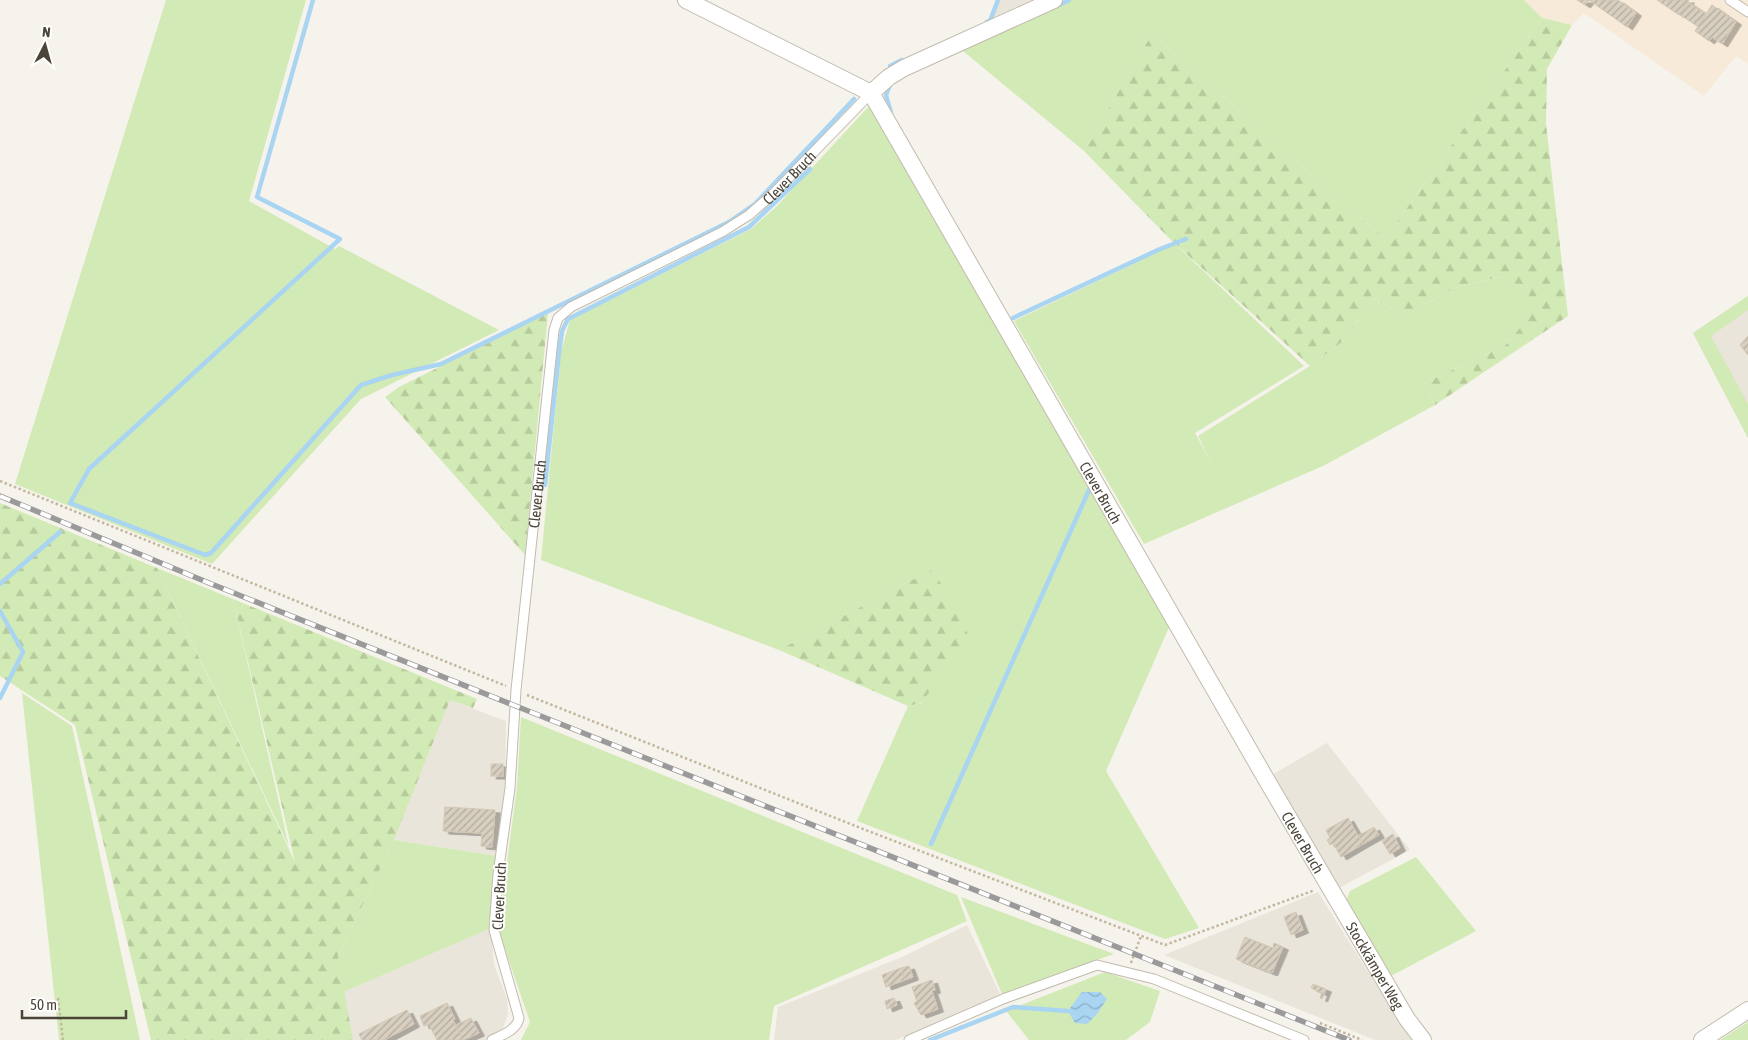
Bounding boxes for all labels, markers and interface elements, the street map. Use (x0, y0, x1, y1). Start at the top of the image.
north arrow (20, 20, 70, 70)
text: N (41, 24, 51, 40)
street label: Clever Bruch (759, 147, 819, 208)
street label: Clever Bruch (525, 459, 549, 529)
street label: Clever Bruch (1077, 459, 1125, 526)
street label: Clever Bruch (1279, 809, 1328, 876)
street label: Clever Bruch (489, 862, 509, 930)
street label: Stockkämper Weg (1343, 919, 1408, 1013)
scale bar (22, 988, 126, 1020)
text: 50 m (30, 996, 57, 1013)

